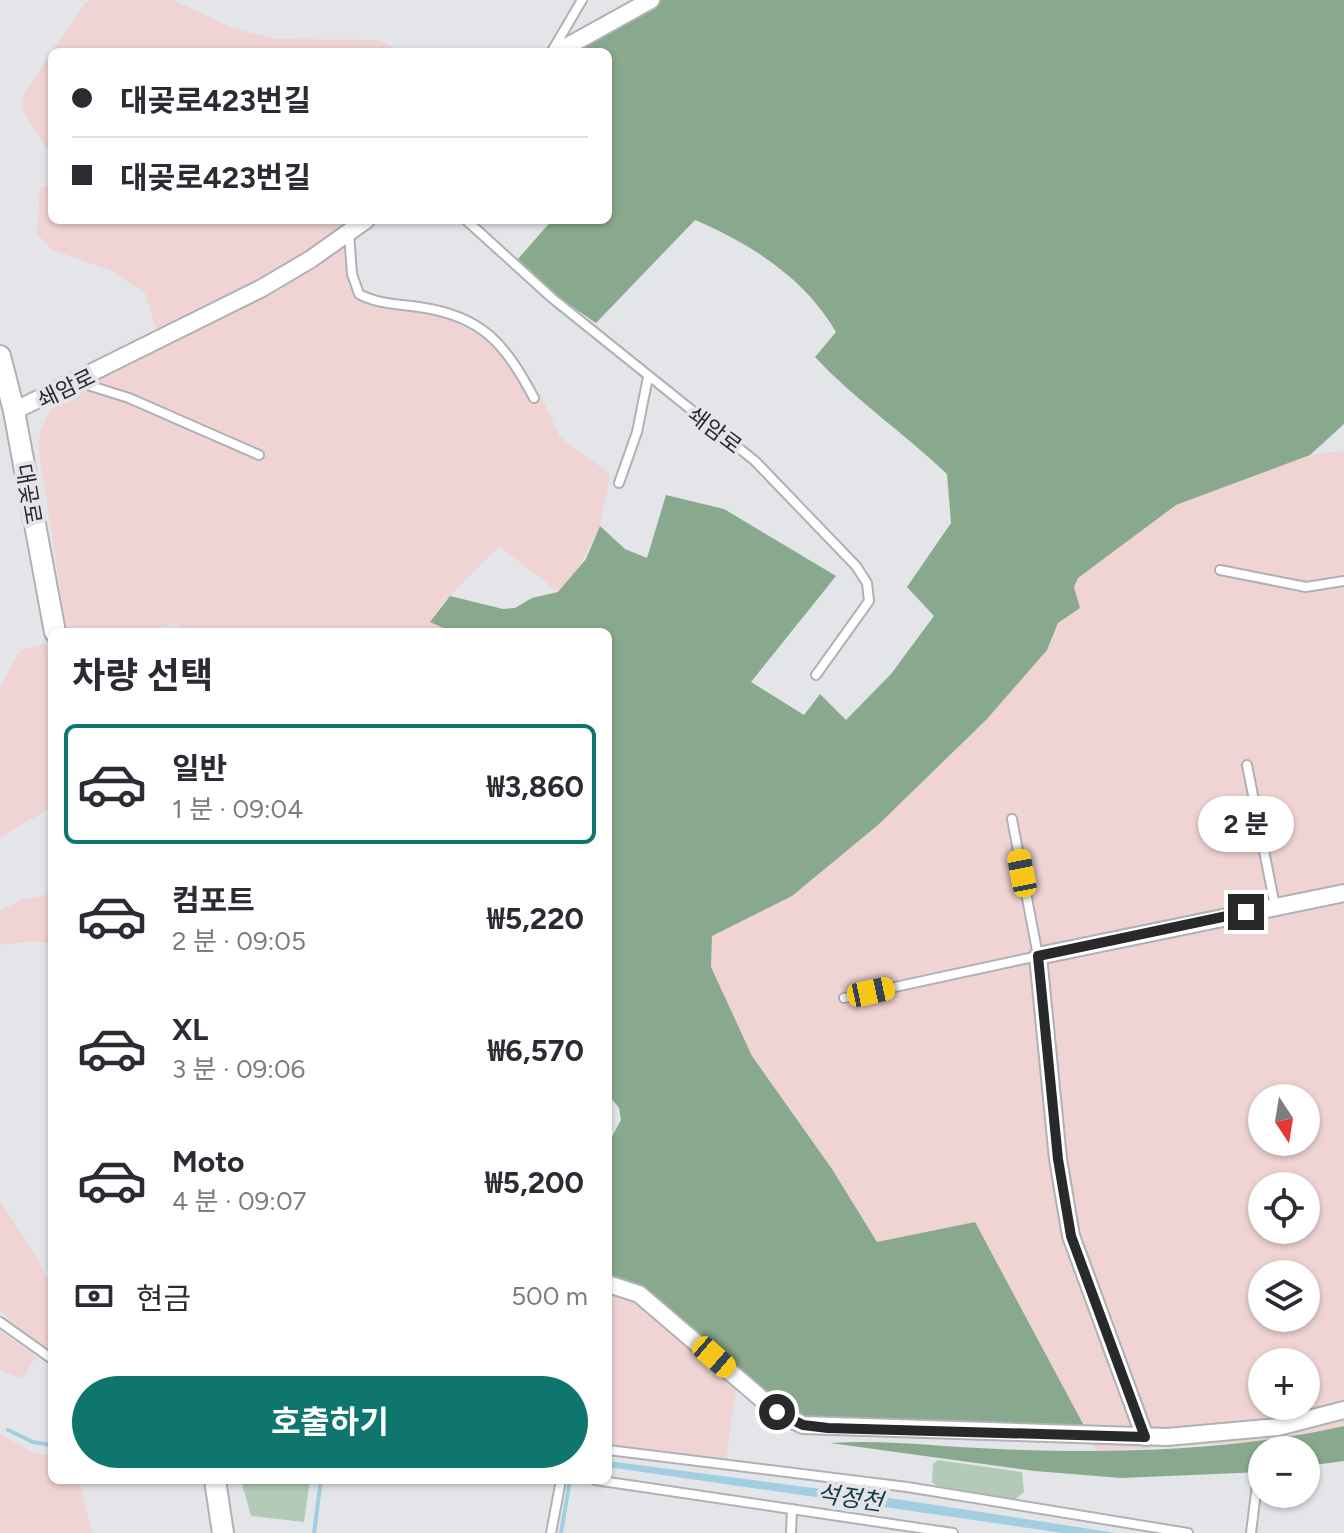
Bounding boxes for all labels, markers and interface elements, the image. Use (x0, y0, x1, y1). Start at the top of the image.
text: 대곶로423번길 (120, 82, 311, 119)
text: 대곶로423번길 (120, 159, 311, 196)
street label: 쇄암로 (33, 363, 99, 414)
street label: 쇄암로 (682, 401, 747, 459)
street label: 대곶로 (10, 462, 47, 526)
text: 차량 선택 (72, 654, 213, 697)
icon: car (76, 748, 148, 820)
text: 일반 (172, 750, 227, 787)
text: ₩3,860 (487, 768, 584, 805)
text: 1 분 · 09:04 (172, 793, 303, 825)
callout: 2 분 (1198, 796, 1294, 852)
text: 2 분 (1223, 808, 1269, 840)
car (1006, 847, 1038, 899)
icon: car (76, 880, 148, 952)
text: 컴포트 (172, 882, 255, 919)
route end (1228, 894, 1264, 930)
text: ₩5,220 (487, 900, 584, 937)
text: 2 분 · 09:05 (172, 925, 306, 957)
car (845, 975, 897, 1009)
text: XL (172, 1011, 208, 1048)
icon: car (76, 1012, 148, 1084)
text: ₩6,570 (488, 1032, 584, 1069)
text: 3 분 · 09:06 (172, 1053, 305, 1085)
north arrow (1248, 1084, 1320, 1156)
map controls (1248, 1084, 1320, 1508)
text: Moto (172, 1143, 244, 1180)
icon: car (76, 1144, 148, 1216)
text: ₩5,200 (485, 1164, 584, 1201)
button: locate (1248, 1172, 1320, 1244)
text: 4 분 · 09:07 (172, 1185, 307, 1217)
button: layers (1248, 1260, 1320, 1332)
icon: cash (72, 1274, 116, 1318)
text: 현금 (136, 1280, 191, 1317)
text: 500 m (511, 1280, 588, 1312)
car (688, 1332, 740, 1382)
button: + (1248, 1348, 1320, 1420)
button: 호출하기 (72, 1376, 588, 1468)
route start (759, 1394, 795, 1430)
button: − (1248, 1436, 1320, 1508)
water label: 석정천 (815, 1479, 888, 1517)

